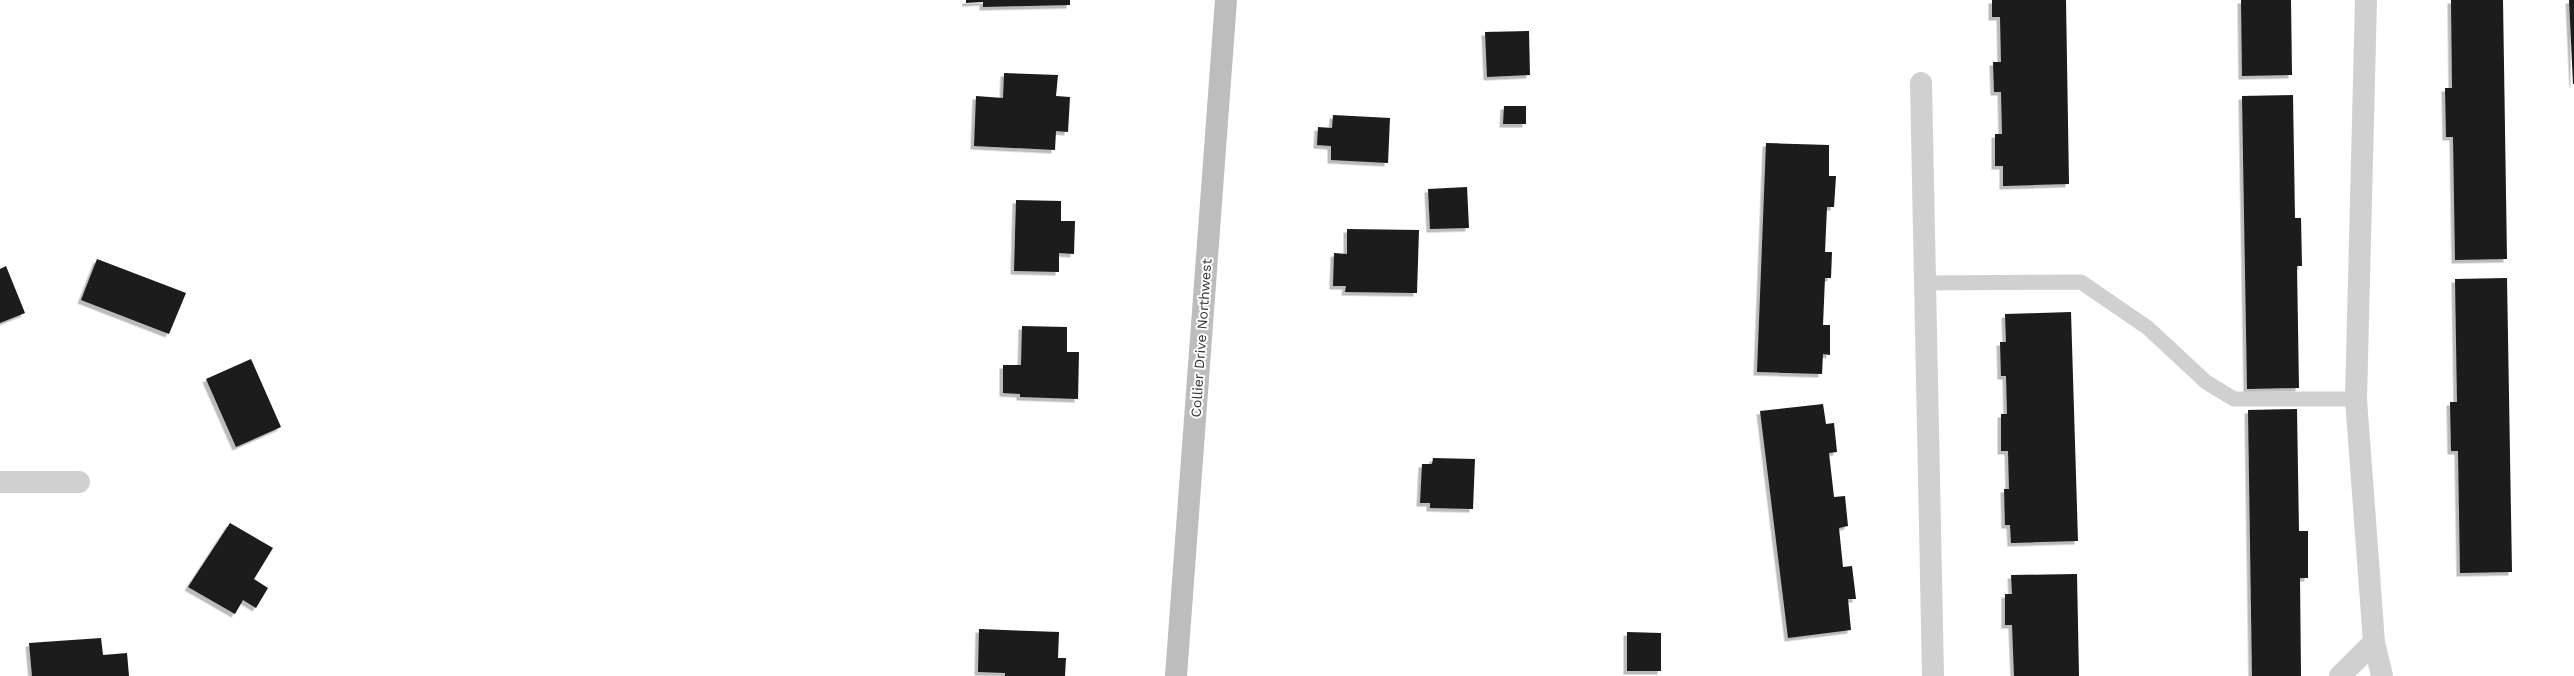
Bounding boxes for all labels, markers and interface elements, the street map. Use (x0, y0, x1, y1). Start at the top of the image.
street label: Collier Drive Northwest (1187, 258, 1215, 418)

